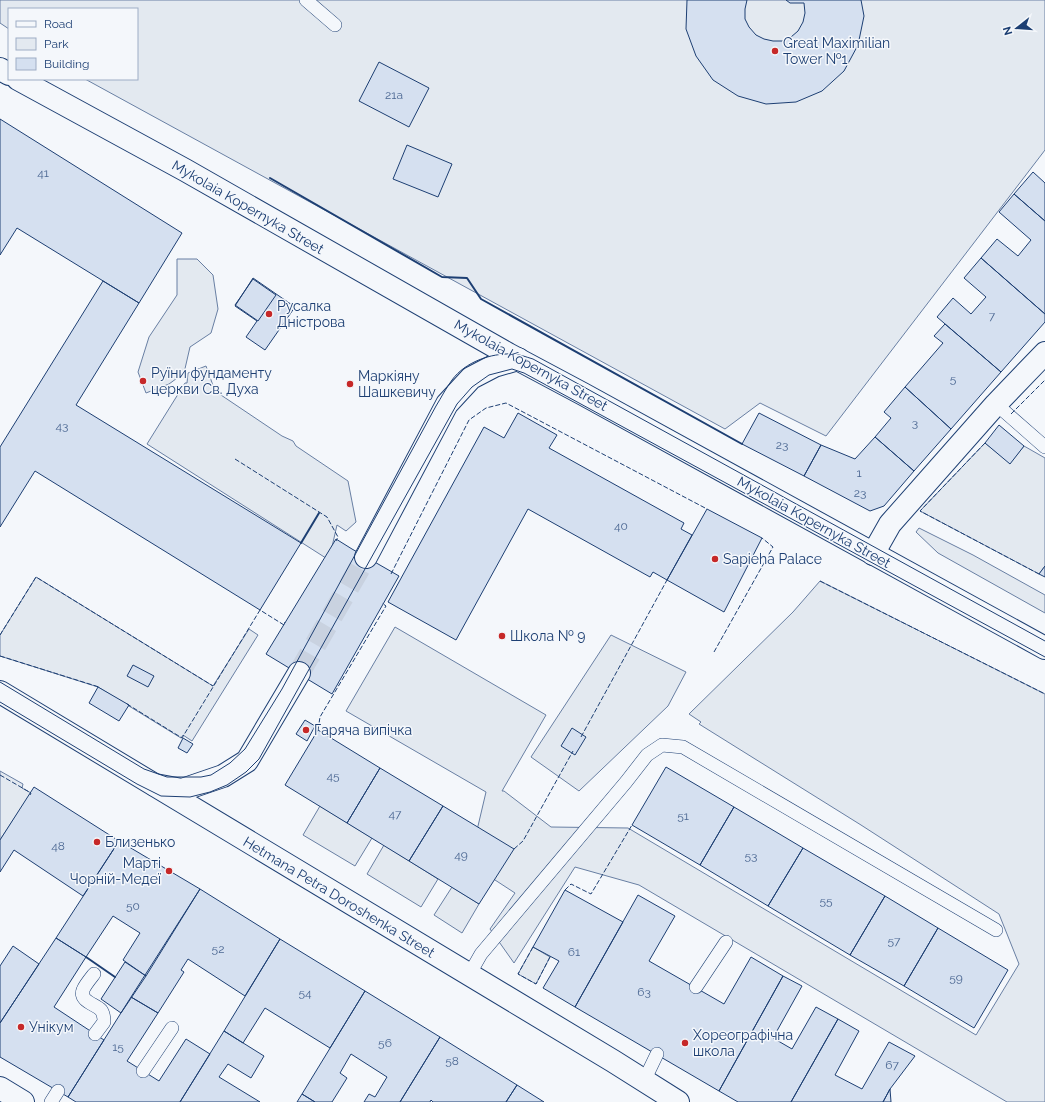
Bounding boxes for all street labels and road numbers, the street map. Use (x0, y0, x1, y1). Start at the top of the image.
street label: Mykolaia Kopernyka Street (169, 157, 327, 257)
street label: Mykolaia Kopernyka Street (452, 316, 611, 414)
street label: Mykolaia Kopernyka Street (735, 473, 894, 571)
street label: Hetmana Petra Doroshenka Street (240, 833, 438, 961)

